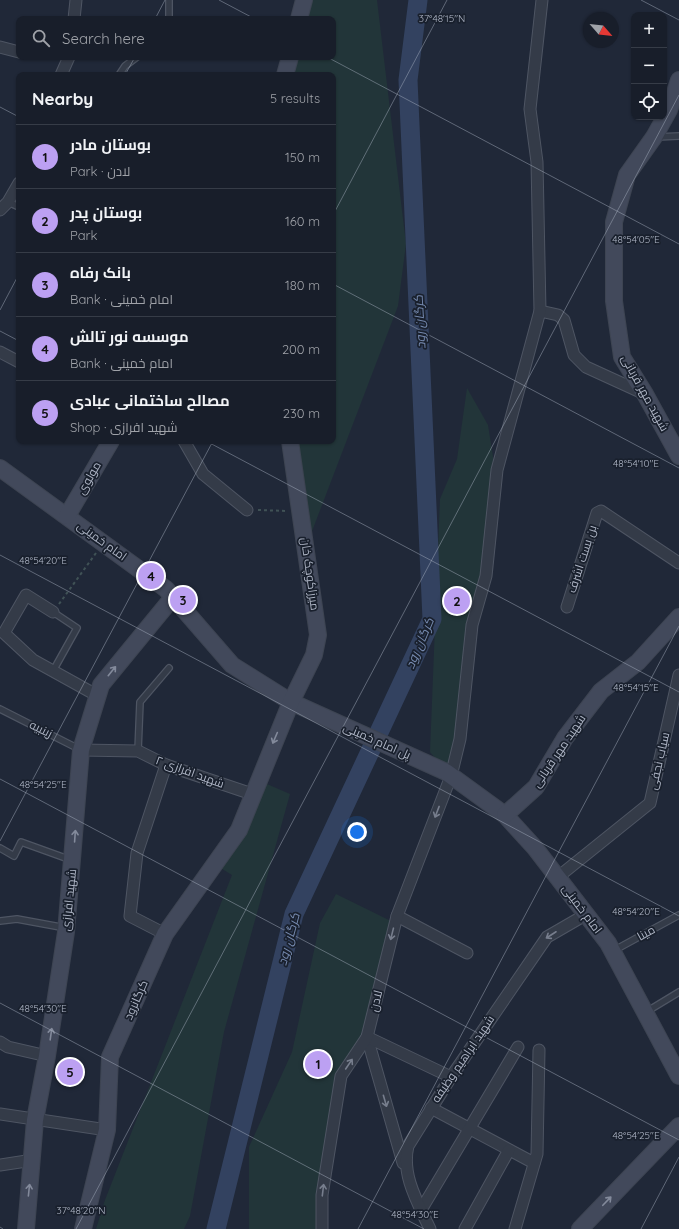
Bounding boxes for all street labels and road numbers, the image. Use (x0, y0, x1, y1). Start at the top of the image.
street label: شهید مهر قربانی (618, 352, 673, 434)
street label: مولوی (73, 459, 104, 497)
street label: امام خمینی (74, 518, 130, 564)
street label: بن بست اشرف (564, 523, 600, 595)
street label: میرزاکوچک خان (296, 536, 323, 612)
street label: شهید مهر قربانی (529, 711, 589, 790)
street label: زینبیه (27, 716, 55, 741)
street label: پل امام خمینی (340, 719, 414, 764)
street label: سیاب نجفی (645, 731, 672, 791)
street label: شهید افرازی ۲ (154, 752, 227, 791)
street label: شهید افرازی (58, 868, 79, 932)
street label: امام خمینی (558, 881, 606, 937)
street label: مینا (634, 922, 657, 944)
street label: کرگانرود (120, 978, 151, 1022)
street label: لادن (366, 989, 385, 1013)
street label: شهید ابراهیم وظیفه (428, 1012, 498, 1106)

